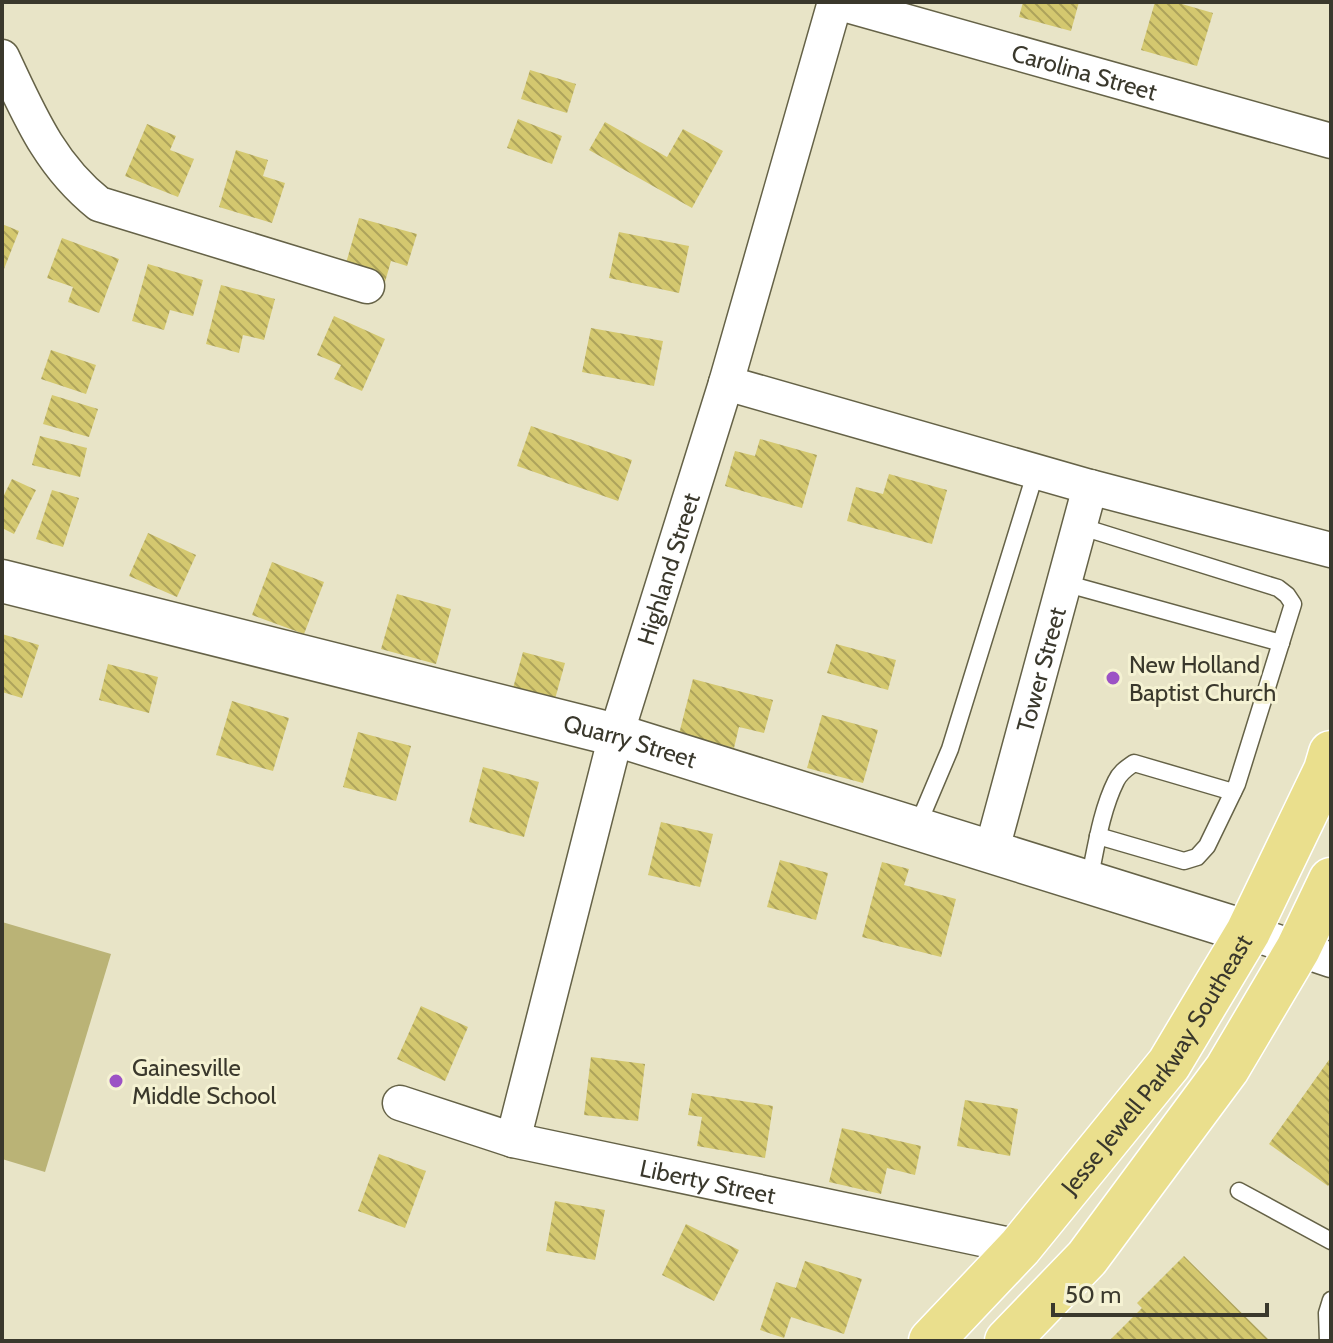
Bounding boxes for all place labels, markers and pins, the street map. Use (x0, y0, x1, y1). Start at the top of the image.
place label: New Holland Baptist Church (1129, 650, 1276, 707)
marker: New Holland Baptist Church (1104, 669, 1122, 687)
place label: Gainesville Middle School (132, 1053, 277, 1110)
marker: Gainesville Middle School (107, 1072, 125, 1090)

